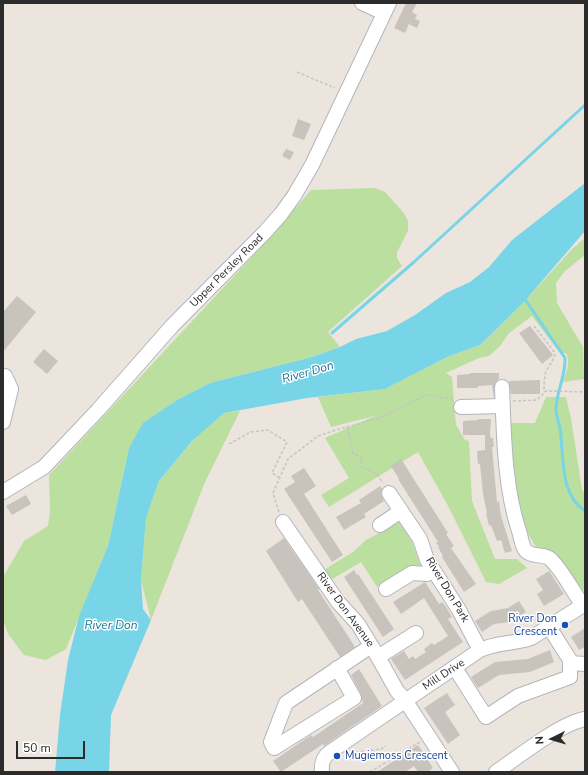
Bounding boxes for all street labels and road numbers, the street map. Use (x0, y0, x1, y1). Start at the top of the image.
street label: Upper Persley Road (188, 232, 266, 310)
street label: River Don Park (422, 555, 472, 625)
street label: River Don Avenue (314, 570, 376, 650)
street label: Mill Drive (421, 657, 467, 693)

